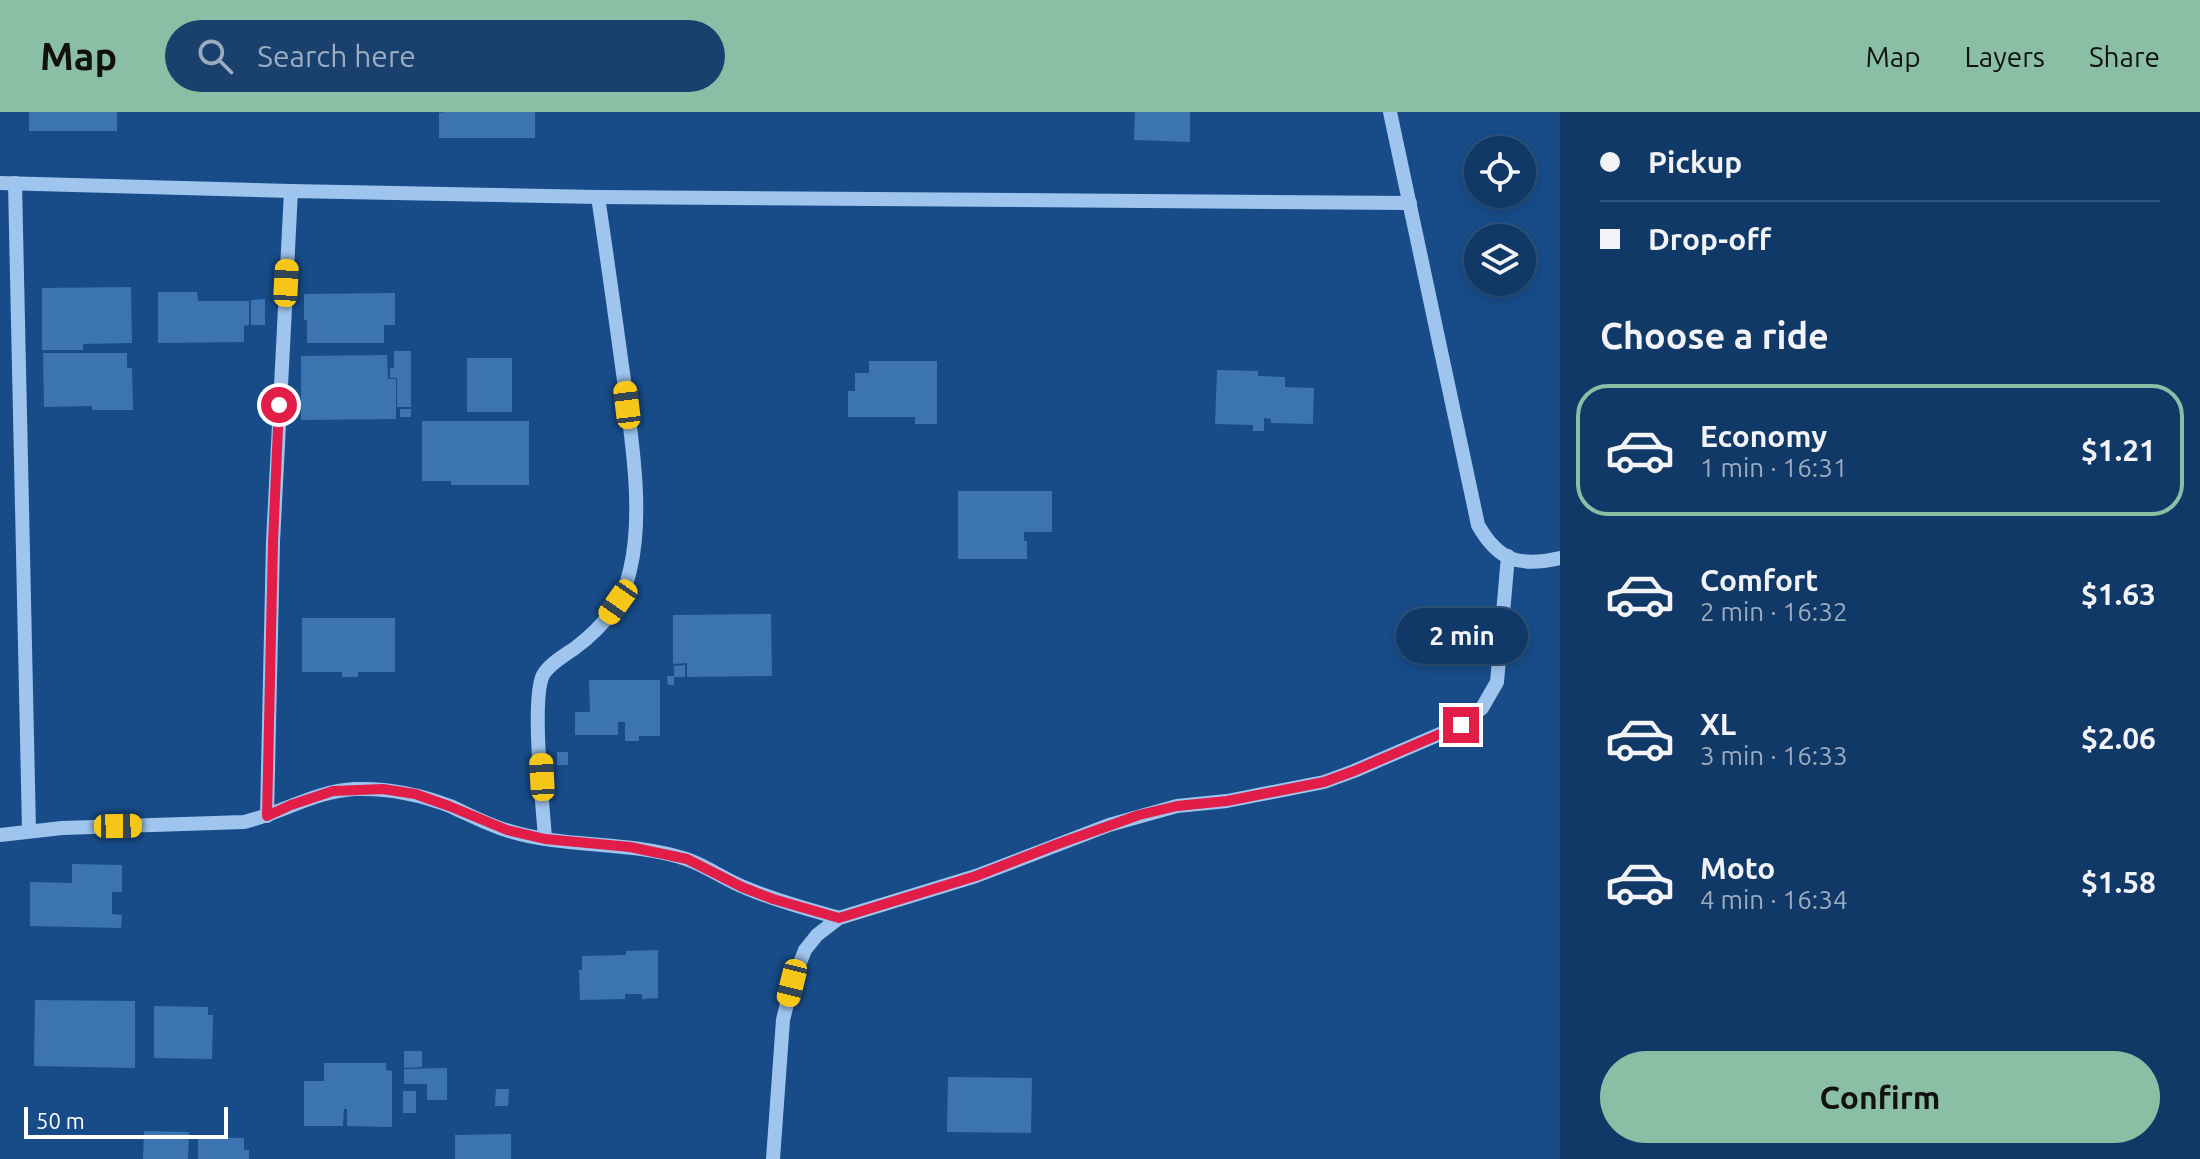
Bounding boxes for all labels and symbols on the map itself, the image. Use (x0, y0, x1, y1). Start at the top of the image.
car (273, 258, 299, 308)
car (612, 380, 642, 430)
route start (261, 387, 297, 423)
car (594, 575, 642, 629)
callout: 2 min (1395, 609, 1527, 665)
route end (1443, 707, 1479, 743)
car (529, 752, 555, 802)
car (94, 814, 142, 838)
car (775, 957, 809, 1009)
scale bar (24, 1103, 228, 1139)

